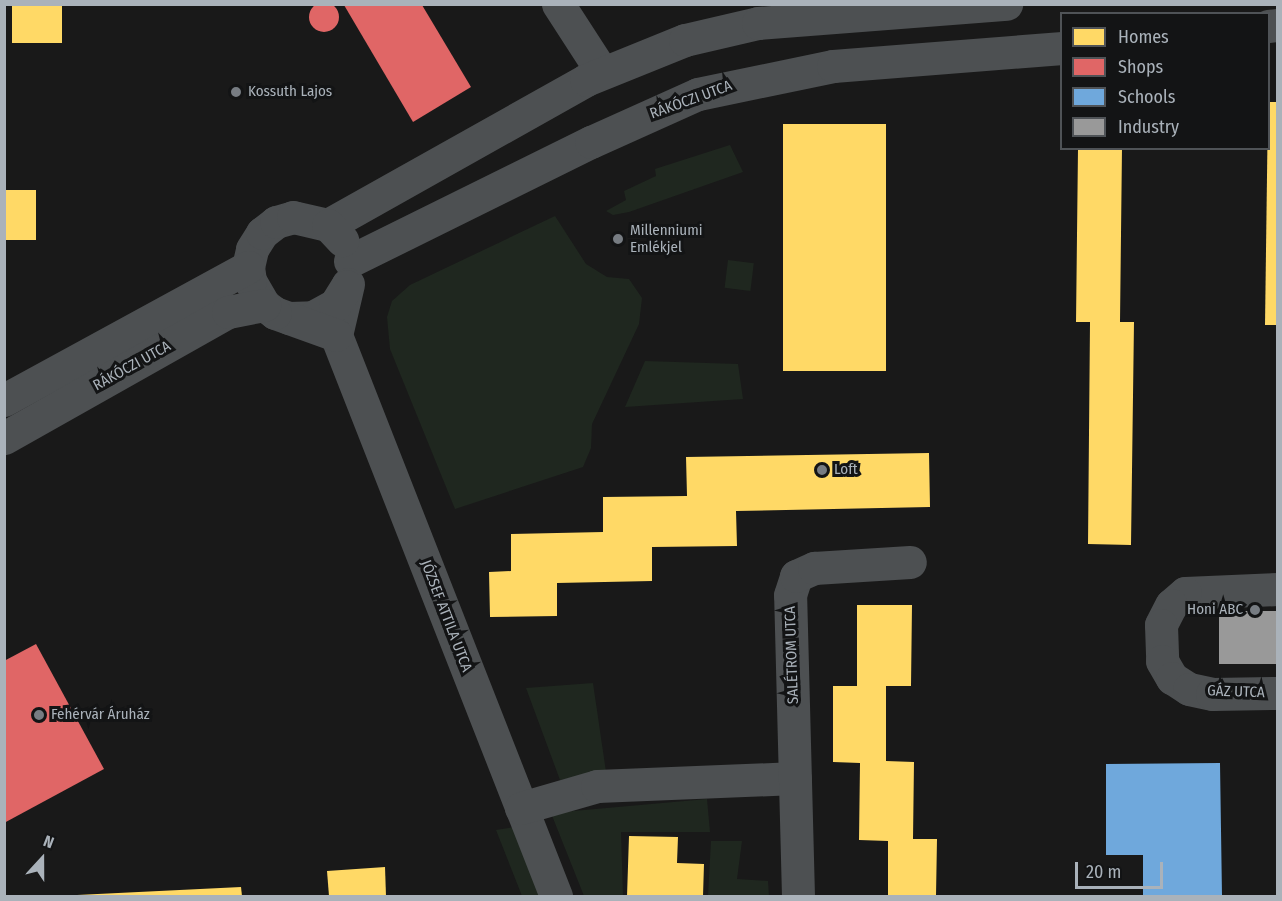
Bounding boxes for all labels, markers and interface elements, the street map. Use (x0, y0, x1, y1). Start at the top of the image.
legend (1060, 12, 1270, 150)
text: Homes (1118, 26, 1169, 48)
text: Shops (1118, 56, 1163, 78)
street label: RÁKÓCZI UTCA (648, 77, 734, 123)
place label: Kossuth Lajos (248, 83, 332, 101)
marker: Kossuth Lajos (229, 85, 243, 99)
text: Schools (1118, 86, 1176, 108)
text: Industry (1118, 116, 1179, 138)
place label: Millenniumi Emlékjel (630, 221, 702, 256)
marker: Millenniumi Emlékjel (611, 232, 625, 246)
street label: RÁKÓCZI UTCA (90, 337, 174, 395)
place label: Loft (834, 461, 858, 479)
marker: Loft (815, 463, 829, 477)
street label: JÓZSEF ATTILA UTCA (416, 558, 476, 674)
place label: Honi ABC (1187, 601, 1243, 619)
marker: Honi ABC (1248, 603, 1262, 617)
street label: SALÉTROM UTCA (781, 606, 803, 704)
street label: GÁZ UTCA (1207, 682, 1265, 702)
place label: Fehérvár Áruház (51, 706, 150, 724)
marker: Fehérvár Áruház (32, 708, 46, 722)
north arrow (12, 829, 72, 889)
text: N (41, 831, 57, 852)
scale bar (1078, 850, 1166, 888)
text: 20 m (1086, 861, 1121, 883)

